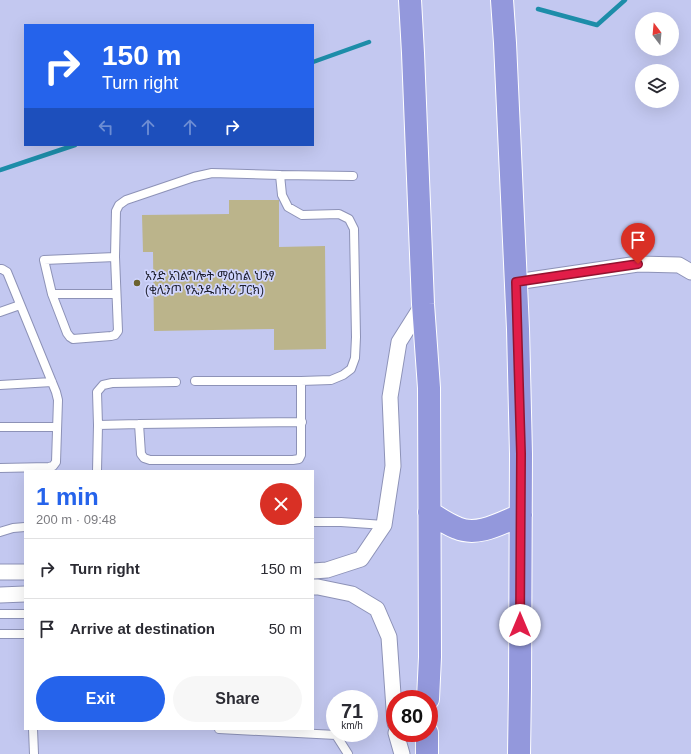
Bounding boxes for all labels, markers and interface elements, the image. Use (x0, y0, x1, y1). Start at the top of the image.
north arrow (635, 12, 679, 56)
map controls (635, 12, 679, 108)
icon: right (36, 40, 88, 92)
text: 150 m (102, 40, 181, 71)
button: layers (635, 64, 679, 108)
text: Turn right (102, 73, 178, 93)
icon: left (95, 116, 117, 138)
icon: ahead (137, 116, 159, 138)
icon: ahead (179, 116, 201, 138)
icon: right (221, 116, 243, 138)
pin (621, 223, 655, 264)
icon: arrive (627, 229, 649, 251)
place label: አንድ አገልግሎት ማዕከል ህንፃ (ቂሊንጦ የኢንዱስትሪ ፓርክ) (145, 269, 275, 297)
marker: አንድ አገልግሎት ማዕከል ህንፃ (ቂሊንጦ የኢንዱስትሪ ፓርክ) (132, 278, 142, 288)
text: 1 min (36, 483, 99, 510)
button: close (260, 483, 302, 525)
text: 200 m · 09:48 (36, 512, 116, 527)
icon: right (36, 558, 58, 580)
text: Turn right (70, 560, 140, 577)
text: 150 m (260, 560, 302, 577)
position arrow (499, 604, 541, 646)
icon: arrive (36, 618, 58, 640)
text: Arrive at destination (70, 620, 215, 637)
text: 50 m (269, 620, 302, 637)
button: Exit (36, 676, 165, 722)
button: Share (173, 676, 302, 722)
speed limit sign: 80 (386, 690, 438, 742)
text: 71 (341, 700, 363, 722)
text: km/h (341, 720, 363, 731)

